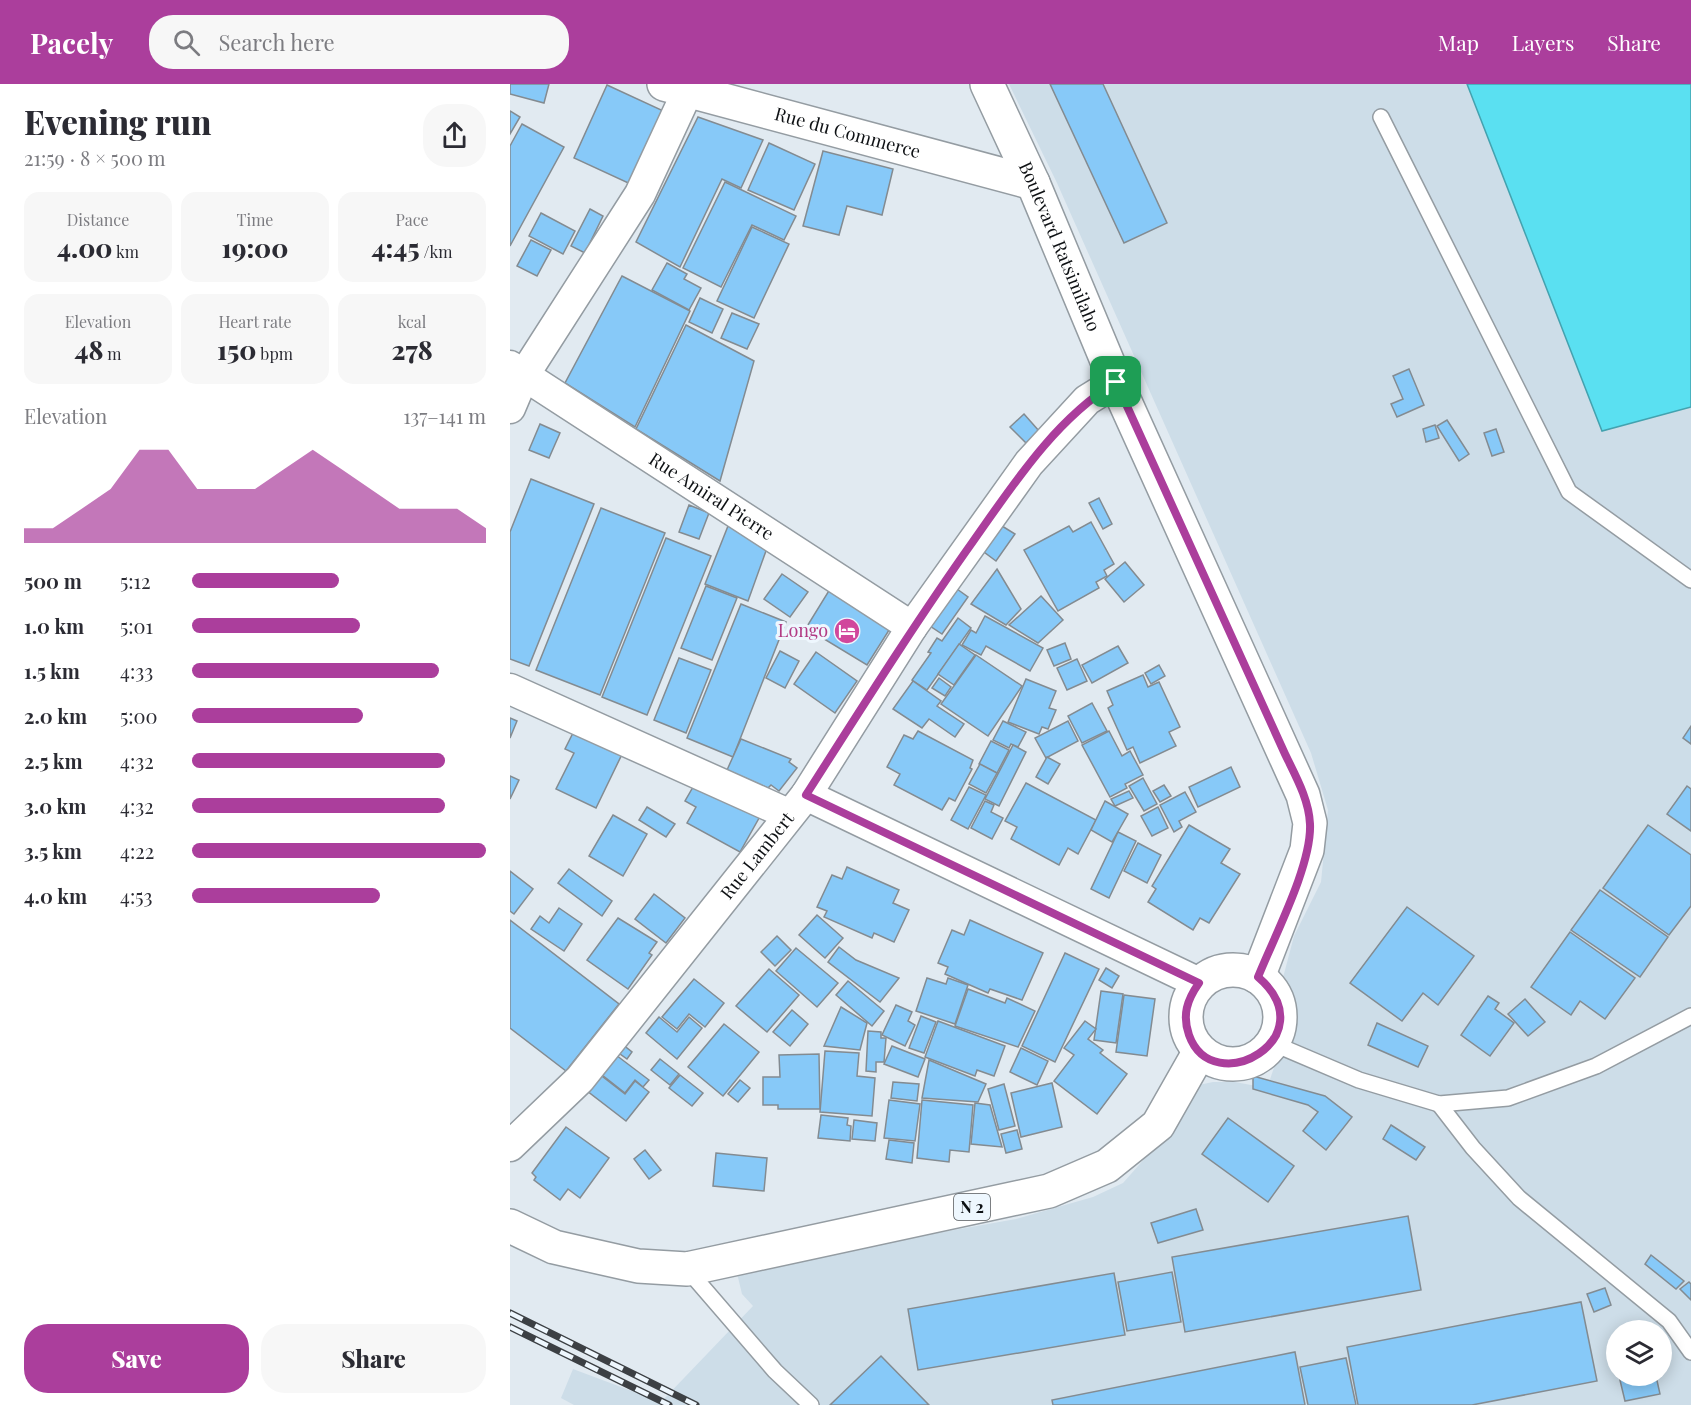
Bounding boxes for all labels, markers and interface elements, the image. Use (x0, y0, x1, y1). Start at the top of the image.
search box (149, 15, 569, 69)
text: Pacely (30, 24, 113, 61)
icon: search (170, 26, 203, 59)
text: Search here (218, 27, 335, 57)
text: Map (1438, 28, 1479, 56)
text: Layers (1512, 28, 1574, 56)
text: Share (1607, 28, 1661, 56)
text: Evening run (24, 99, 211, 143)
street label: Rue du Commerce (772, 101, 923, 163)
button: share (423, 104, 486, 167)
text: 21:59 · 8 × 500 m (24, 144, 166, 171)
street label: Boulevard Ratsimilaho (1014, 157, 1107, 335)
text: Distance (67, 209, 129, 230)
text: Time (237, 209, 273, 230)
text: Pace (395, 209, 429, 230)
text: 4.00 (57, 230, 113, 265)
text: 19:00 (222, 230, 288, 265)
text: 4:45 (371, 230, 420, 265)
text: km (113, 241, 139, 262)
text: /km (420, 241, 453, 262)
text: Elevation (65, 311, 131, 332)
text: Heart rate (218, 311, 292, 332)
text: kcal (398, 311, 426, 332)
text: 48 (74, 332, 103, 367)
text: 150 (217, 332, 256, 367)
text: 278 (391, 332, 433, 367)
text: m (103, 343, 122, 364)
text: bpm (256, 343, 293, 364)
pin (1090, 356, 1141, 407)
icon: arrive (1099, 365, 1132, 398)
text: Elevation (24, 402, 107, 429)
text: 137–141 m (403, 402, 486, 429)
street label: Rue Amiral Pierre (645, 447, 779, 545)
text: 500 m (24, 567, 82, 594)
text: 5:12 (120, 567, 151, 594)
text: 1.0 km (24, 612, 84, 639)
text: 5:01 (120, 612, 153, 639)
hotel icon: Longo (832, 616, 862, 646)
place label: Longo (778, 618, 828, 642)
text: 1.5 km (24, 657, 80, 684)
text: 4:33 (120, 657, 153, 684)
text: 2.0 km (24, 702, 87, 729)
text: 5:00 (120, 702, 158, 729)
text: 2.5 km (24, 747, 83, 774)
text: 4:32 (120, 747, 154, 774)
text: 3.0 km (24, 792, 86, 819)
text: 4:32 (120, 792, 154, 819)
street label: Rue Lambert (715, 806, 799, 904)
text: 3.5 km (24, 837, 82, 864)
text: 4:22 (120, 837, 154, 864)
text: 4.0 km (24, 882, 87, 909)
text: 4:53 (120, 882, 153, 909)
road number: N 2 (954, 1194, 990, 1220)
map controls (1606, 1320, 1672, 1386)
button: layers (1606, 1320, 1672, 1386)
button: Save (24, 1324, 249, 1393)
button: Share (261, 1324, 486, 1393)

